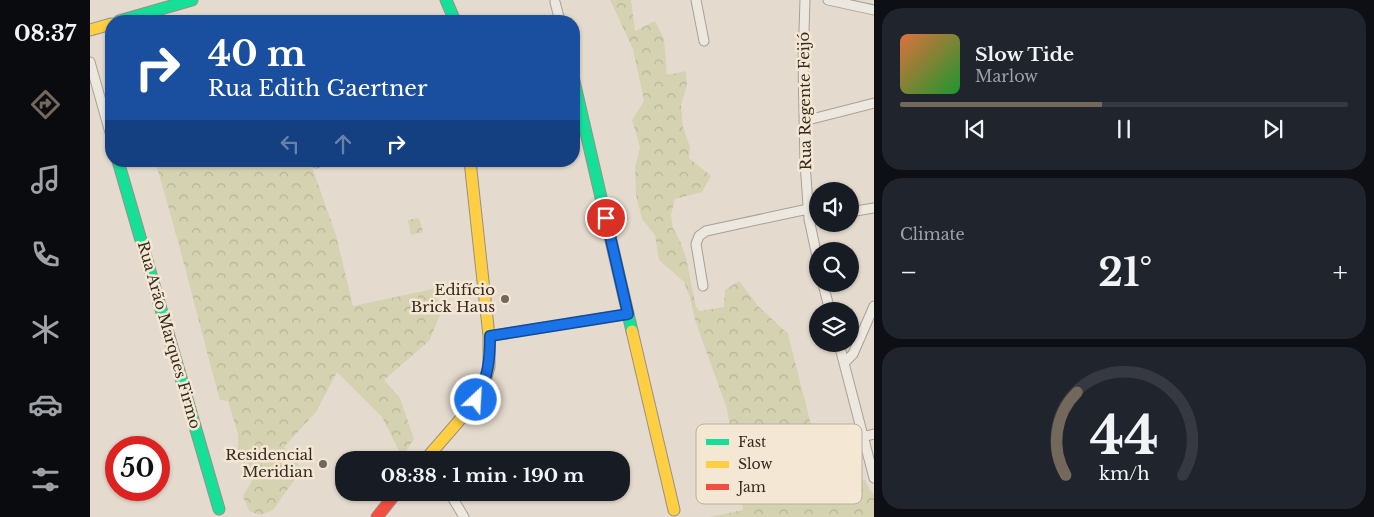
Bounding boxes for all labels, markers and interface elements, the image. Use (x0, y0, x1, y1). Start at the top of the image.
text: 08:37 (14, 20, 76, 47)
street label: Rua Regente Feijó (794, 31, 815, 170)
text: 40 m (208, 32, 306, 75)
icon: right (125, 35, 190, 100)
text: Slow Tide (975, 43, 1074, 66)
text: Marlow (975, 66, 1038, 86)
text: Rua Edith Gaertner (208, 75, 427, 102)
icon: directions (28, 87, 63, 122)
icon: previous (961, 115, 989, 143)
icon: pause (1110, 115, 1138, 143)
icon: next (1259, 115, 1287, 143)
icon: left (276, 130, 304, 158)
icon: ahead (329, 130, 357, 158)
icon: right (382, 130, 410, 158)
icon: music (28, 162, 63, 197)
map controls (809, 182, 859, 352)
button: sound (809, 182, 859, 232)
pin (585, 197, 627, 239)
icon: arrive (592, 204, 620, 232)
text: Climate (900, 224, 965, 244)
icon: phone (28, 237, 63, 272)
street label: Rua Arão Marques Firmo (134, 239, 205, 431)
button: search (809, 242, 859, 292)
text: 21° (1098, 249, 1152, 296)
text: − (900, 255, 918, 290)
text: + (1333, 255, 1348, 290)
place label: Edifício Brick Haus (411, 280, 495, 316)
marker: Edifício Brick Haus (499, 293, 511, 305)
button: layers (809, 302, 859, 352)
icon: climate (28, 312, 63, 347)
position arrow (449, 373, 501, 425)
icon: car (28, 387, 63, 422)
text: 44 (1089, 404, 1159, 468)
legend (696, 424, 862, 504)
text: Fast (738, 433, 767, 451)
speed limit sign: 50 (105, 436, 170, 501)
place label: Residencial Meridian (225, 445, 313, 481)
text: Slow (738, 455, 772, 473)
marker: Residencial Meridian (317, 458, 329, 470)
icon: filters (28, 462, 63, 497)
text: km/h (1099, 463, 1149, 485)
text: 08:38 · 1 min · 190 m (381, 464, 584, 487)
text: Jam (736, 478, 766, 496)

